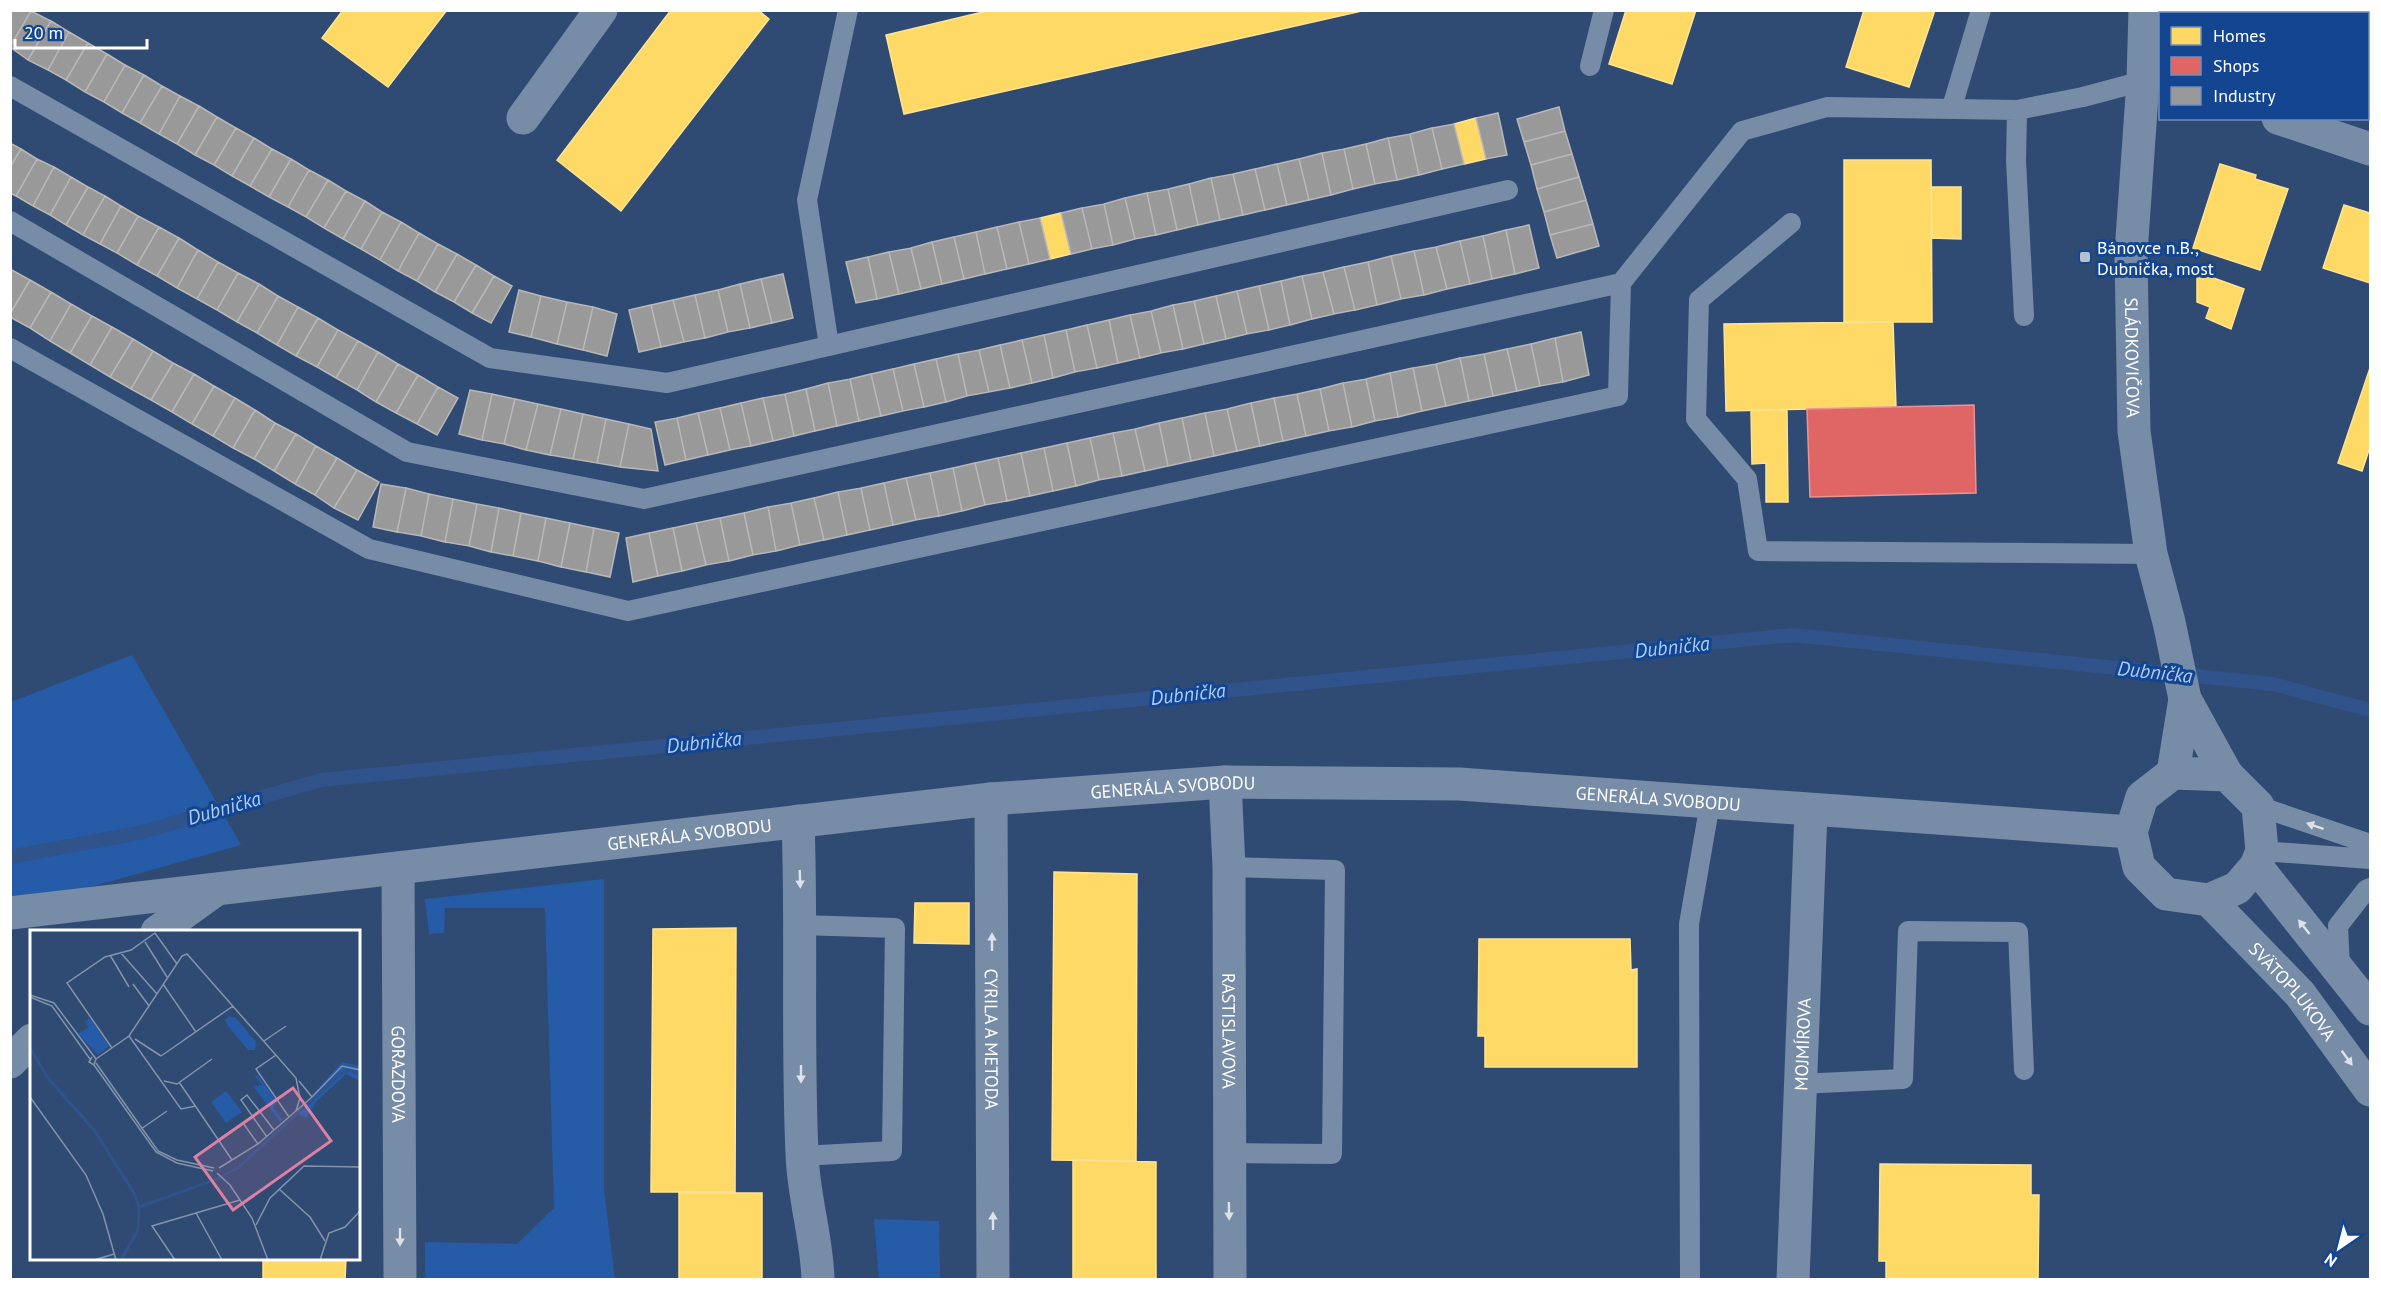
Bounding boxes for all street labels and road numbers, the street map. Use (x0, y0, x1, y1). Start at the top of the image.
street label: SLÁDKOVIČOVA (2120, 297, 2145, 418)
street label: GENERÁLA SVOBODU (1090, 770, 1256, 803)
street label: GENERÁLA SVOBODU (1575, 781, 1742, 816)
street label: GENERÁLA SVOBODU (606, 813, 773, 855)
street label: SVÄTOPLUKOVA (2244, 937, 2342, 1045)
street label: CYRILA A METODA (980, 968, 1004, 1110)
street label: RASTISLAVOVA (1218, 973, 1241, 1089)
street label: MOJMÍROVA (1789, 997, 1815, 1091)
street label: GORAZDOVA (387, 1025, 411, 1123)

